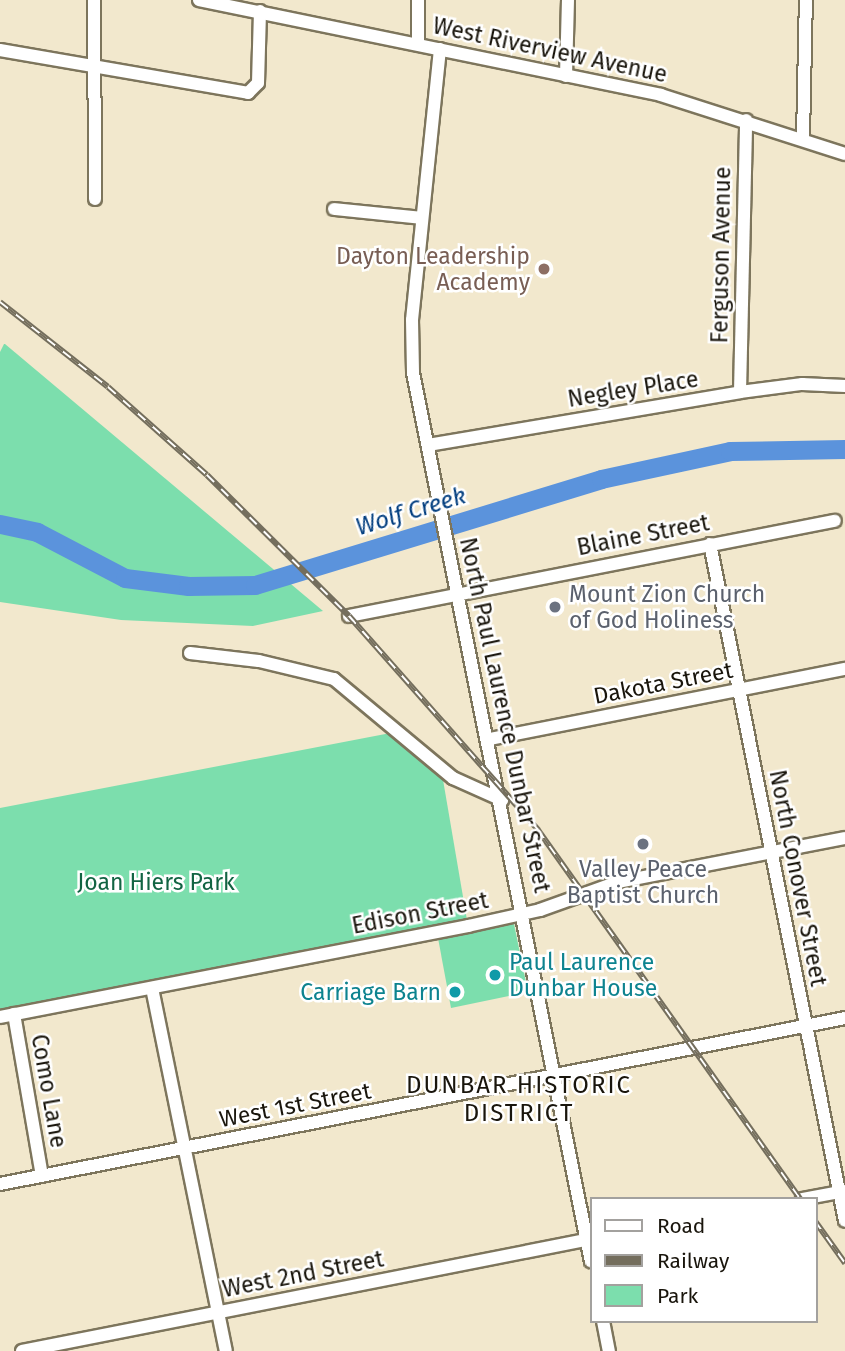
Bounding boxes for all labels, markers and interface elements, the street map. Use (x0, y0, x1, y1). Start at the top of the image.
street label: West Riverview Avenue (430, 12, 670, 88)
street label: Ferguson Avenue (706, 166, 736, 344)
place label: Dayton Leadership Academy (336, 242, 530, 296)
marker: Dayton Leadership Academy (536, 261, 552, 277)
street label: Negley Place (566, 365, 700, 413)
water label: Wolf Creek (353, 482, 469, 542)
street label: Blaine Street (575, 509, 711, 561)
street label: North Paul Laurence Dunbar Street (454, 535, 556, 895)
place label: Mount Zion Church of God Holiness (569, 580, 765, 634)
marker: Mount Zion Church of God Holiness (547, 599, 563, 615)
street label: Dakota Street (591, 656, 735, 710)
street label: North Conover Street (763, 768, 833, 988)
marker: Valley Peace Baptist Church (635, 836, 651, 852)
place label: Valley Peace Baptist Church (567, 855, 719, 909)
park label: Joan Hiers Park (77, 868, 235, 896)
street label: Edison Street (350, 886, 490, 940)
place label: Paul Laurence Dunbar House (509, 948, 657, 1002)
marker: Paul Laurence Dunbar House (487, 967, 503, 983)
place label: Carriage Barn (300, 978, 441, 1006)
marker: Carriage Barn (447, 984, 463, 1000)
street label: Como Lane (25, 1032, 73, 1150)
district label: DUNBAR HISTORIC DISTRICT (408, 1072, 630, 1128)
street label: West 1st Street (217, 1077, 373, 1133)
legend (590, 1197, 817, 1323)
text: Road (657, 1213, 705, 1239)
street label: West 2nd Street (220, 1245, 386, 1303)
text: Railway (657, 1248, 729, 1274)
text: Park (657, 1283, 698, 1309)

